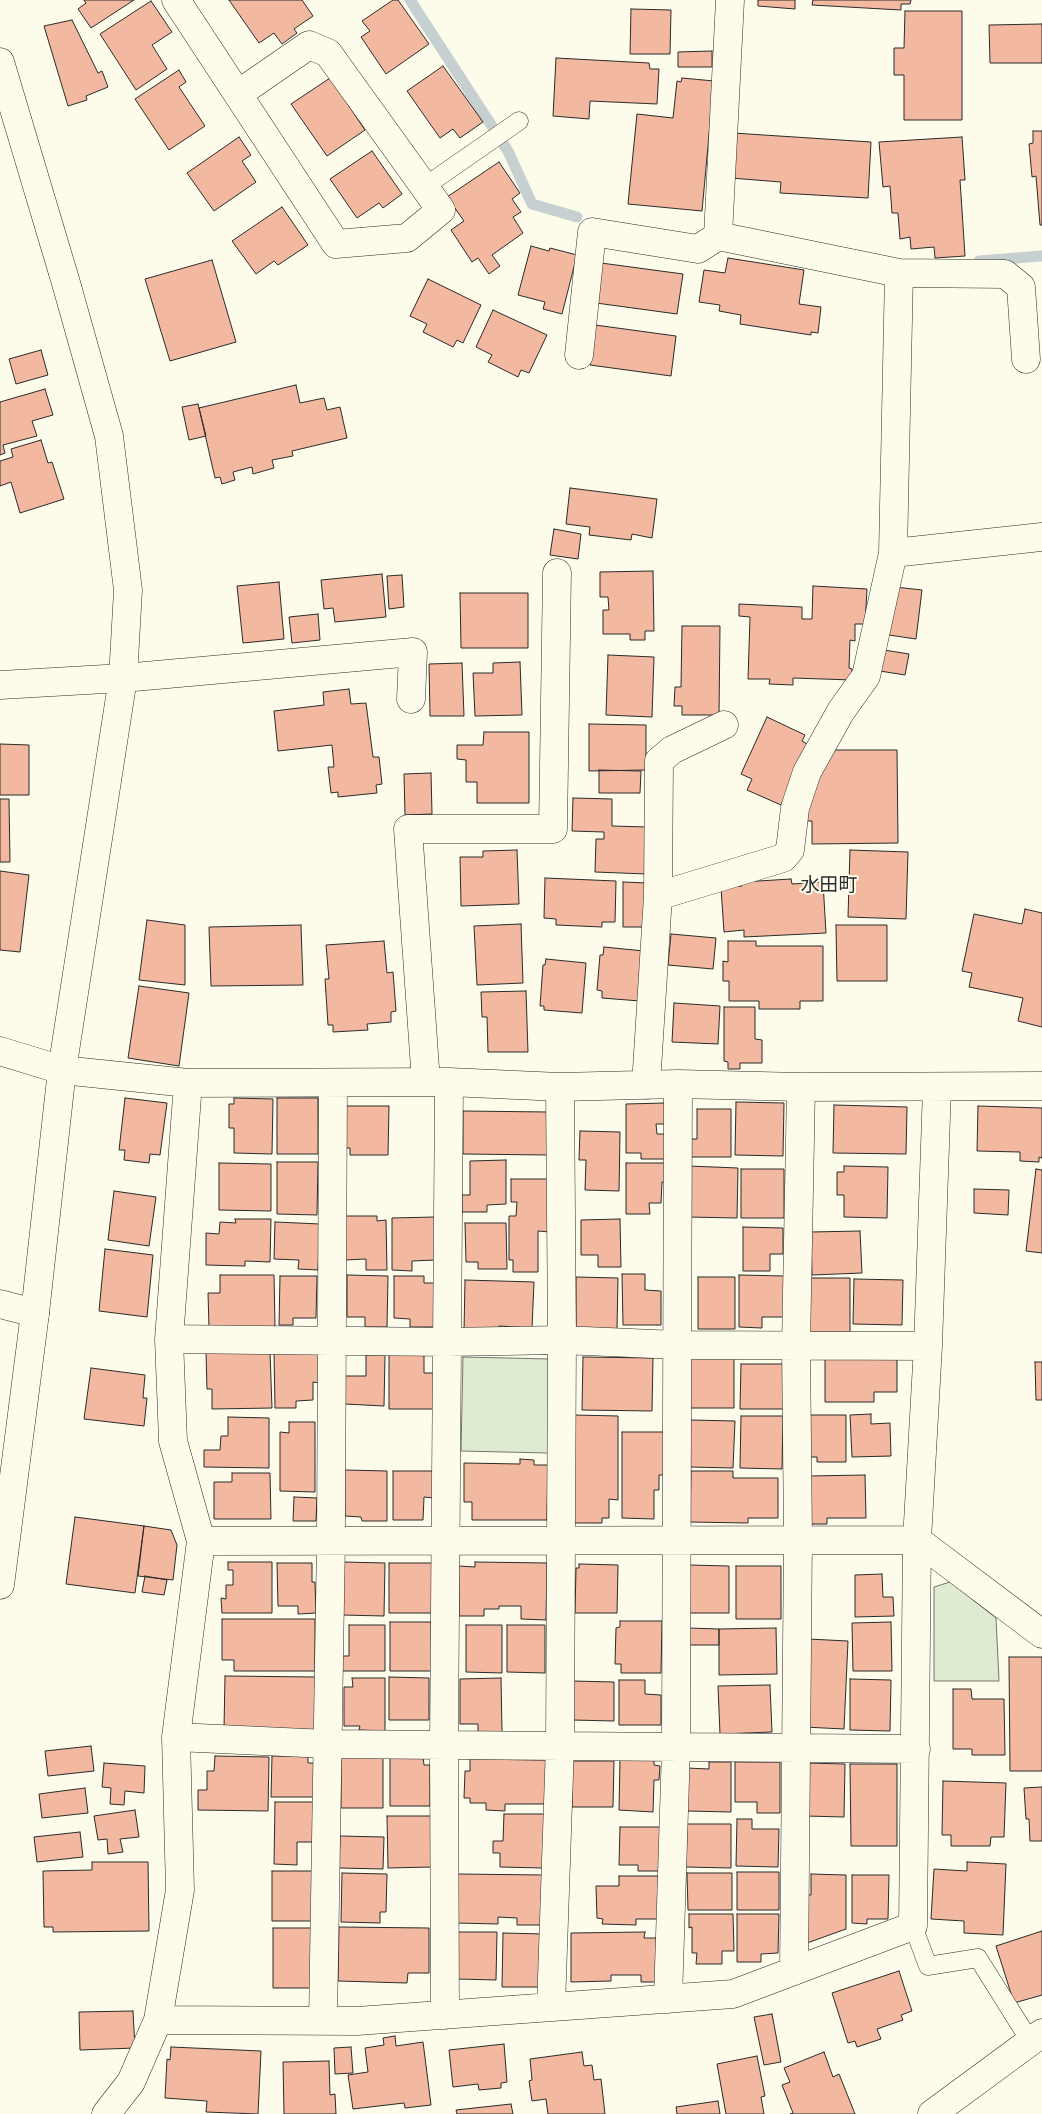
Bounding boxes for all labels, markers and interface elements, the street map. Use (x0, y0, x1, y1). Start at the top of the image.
district label: 水田町 (801, 874, 857, 896)

